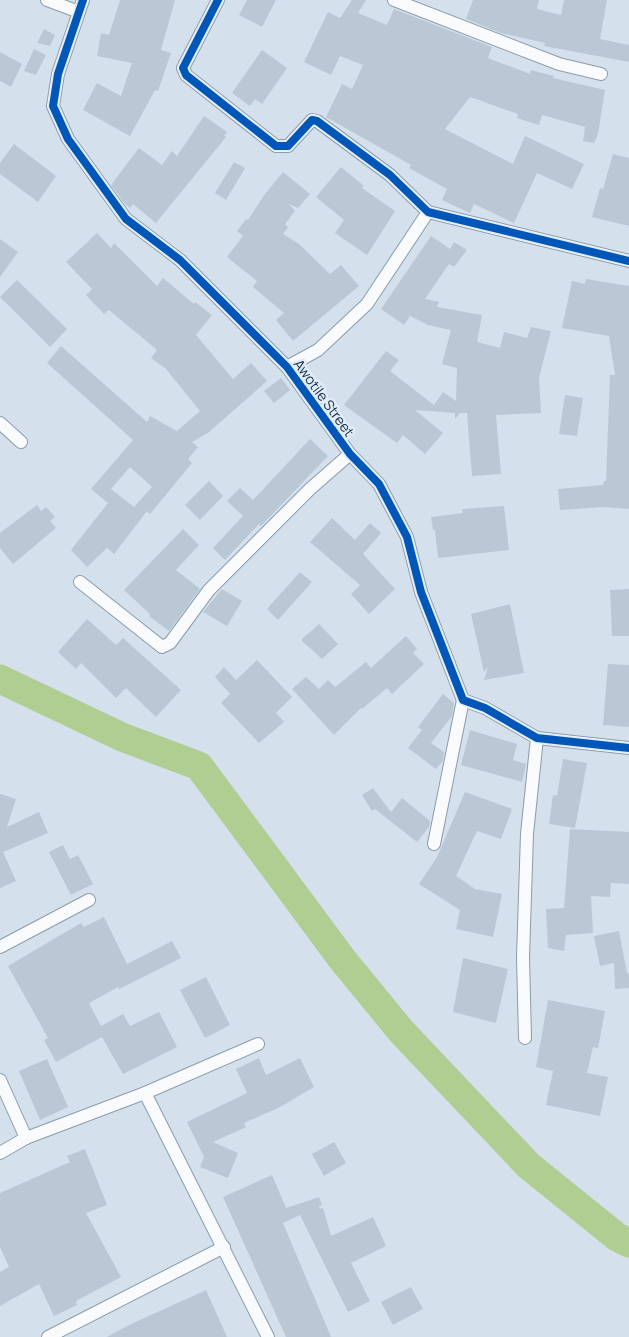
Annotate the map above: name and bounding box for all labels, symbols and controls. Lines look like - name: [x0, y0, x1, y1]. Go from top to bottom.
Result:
- street label: Awotile Street: [290, 355, 359, 441]

